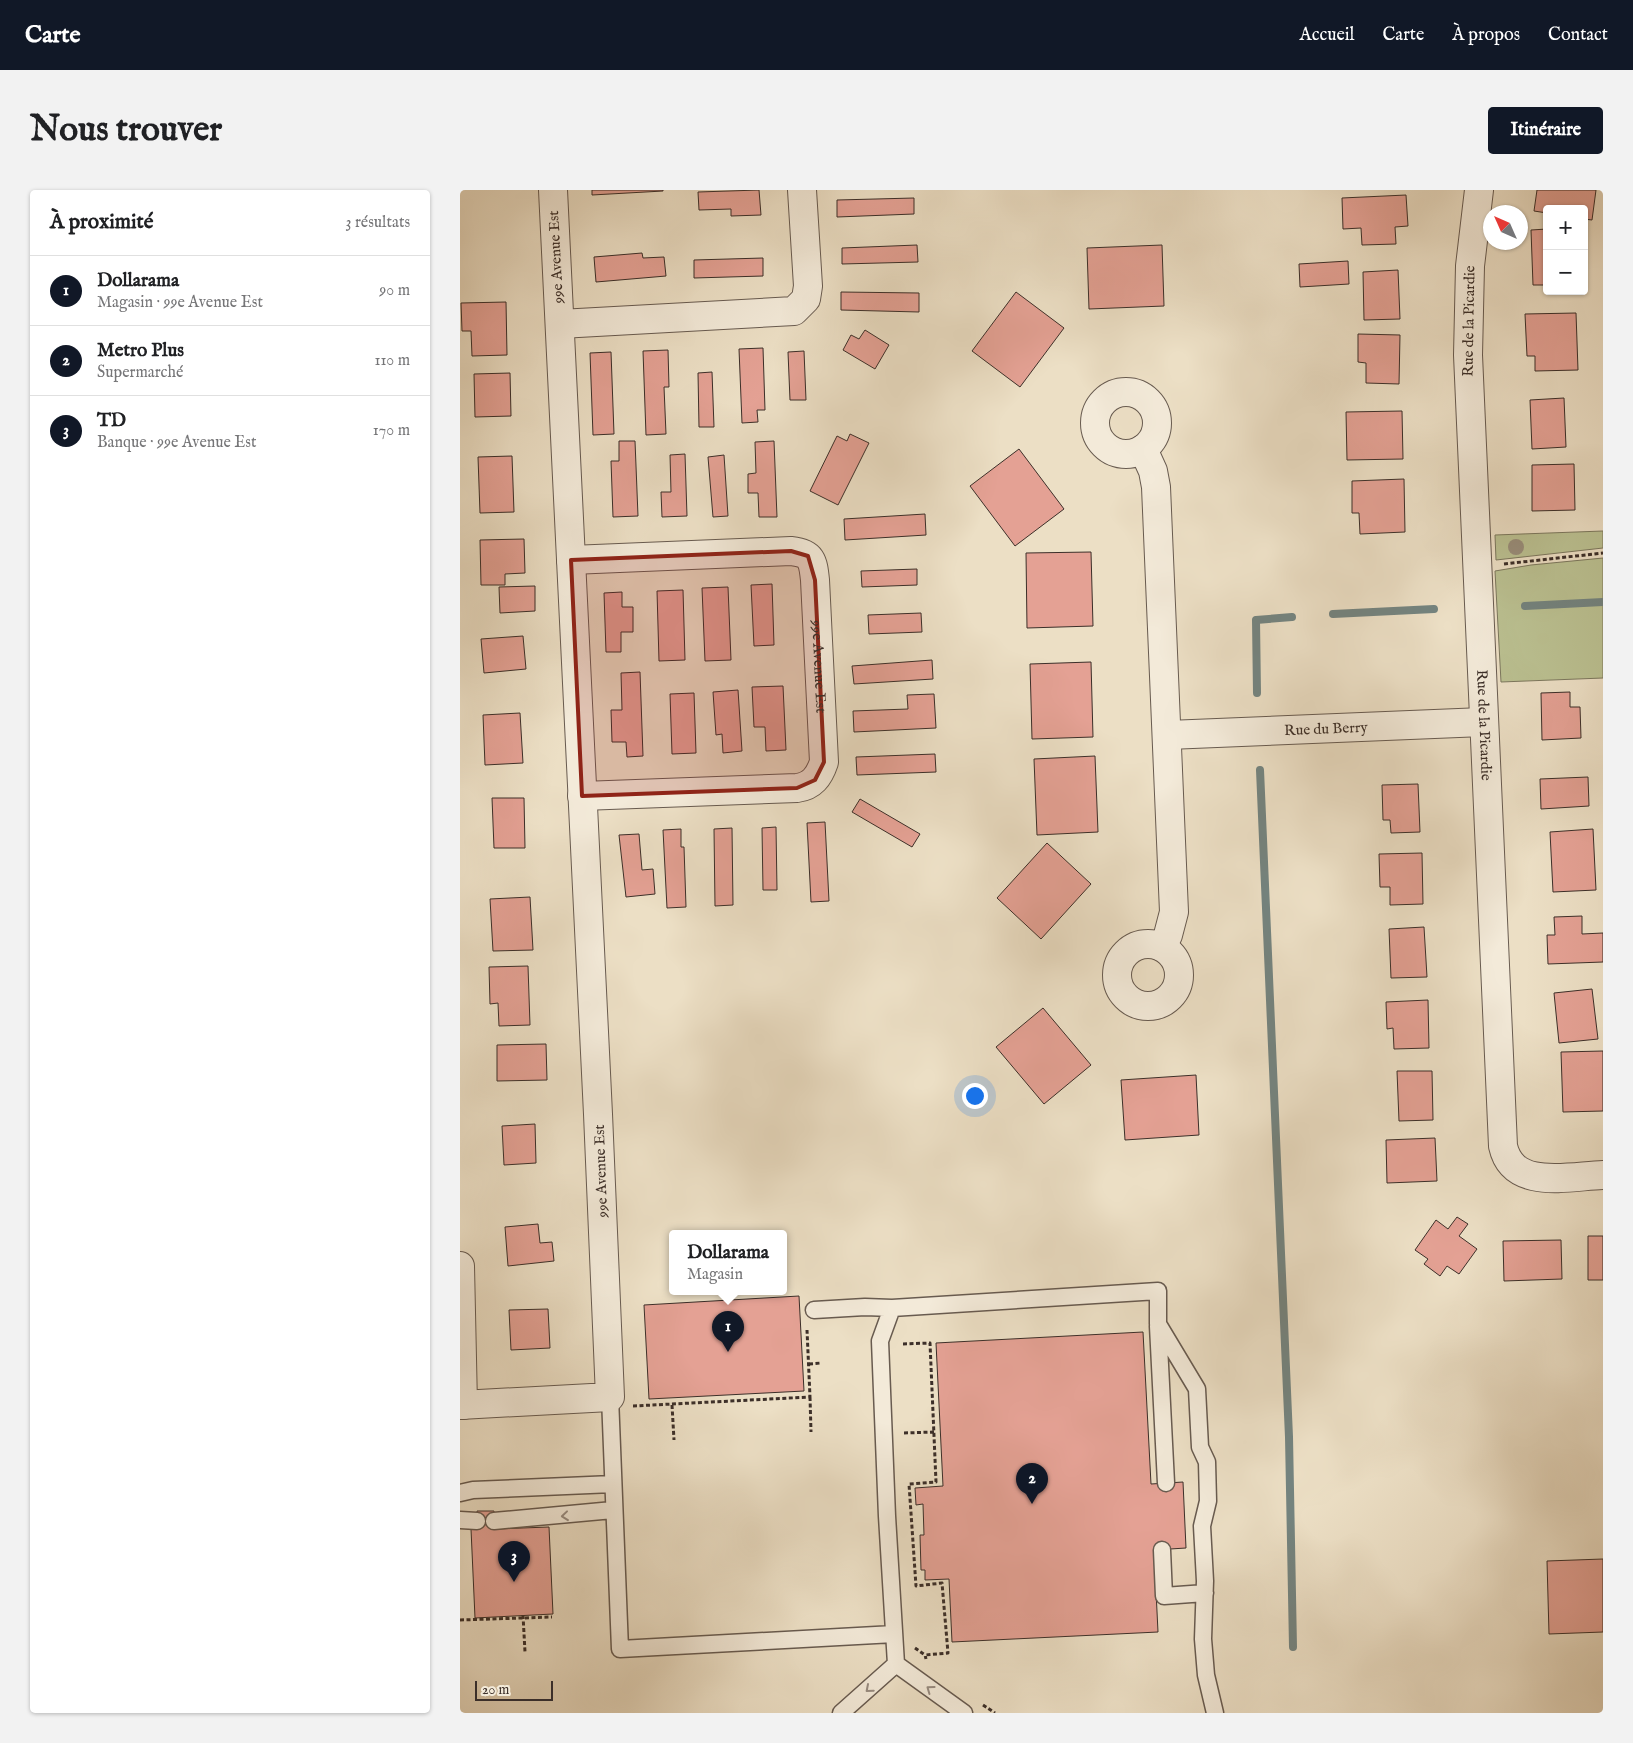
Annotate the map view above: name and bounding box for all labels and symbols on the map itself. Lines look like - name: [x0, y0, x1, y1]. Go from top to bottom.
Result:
- north arrow: [1483, 205, 1528, 250]
- street label: 99e Avenue Est: [544, 210, 568, 305]
- street label: Rue de la Picardie: [1459, 265, 1479, 377]
- street label: 99e Avenue Est: [807, 619, 831, 714]
- street label: Rue de la Picardie: [1472, 669, 1496, 781]
- street label: Rue du Berry: [1284, 717, 1369, 740]
- your location: [962, 1083, 988, 1109]
- street label: 99e Avenue Est: [590, 1124, 612, 1219]
- pin: 1: [712, 1311, 744, 1352]
- pin: 2: [1016, 1463, 1048, 1504]
- one-way arrow: [561, 1510, 569, 1521]
- pin: 3: [498, 1541, 530, 1582]
- scale bar: [475, 1678, 552, 1701]
- one-way arrow: [865, 1683, 874, 1692]
- one-way arrow: [927, 1686, 936, 1694]

